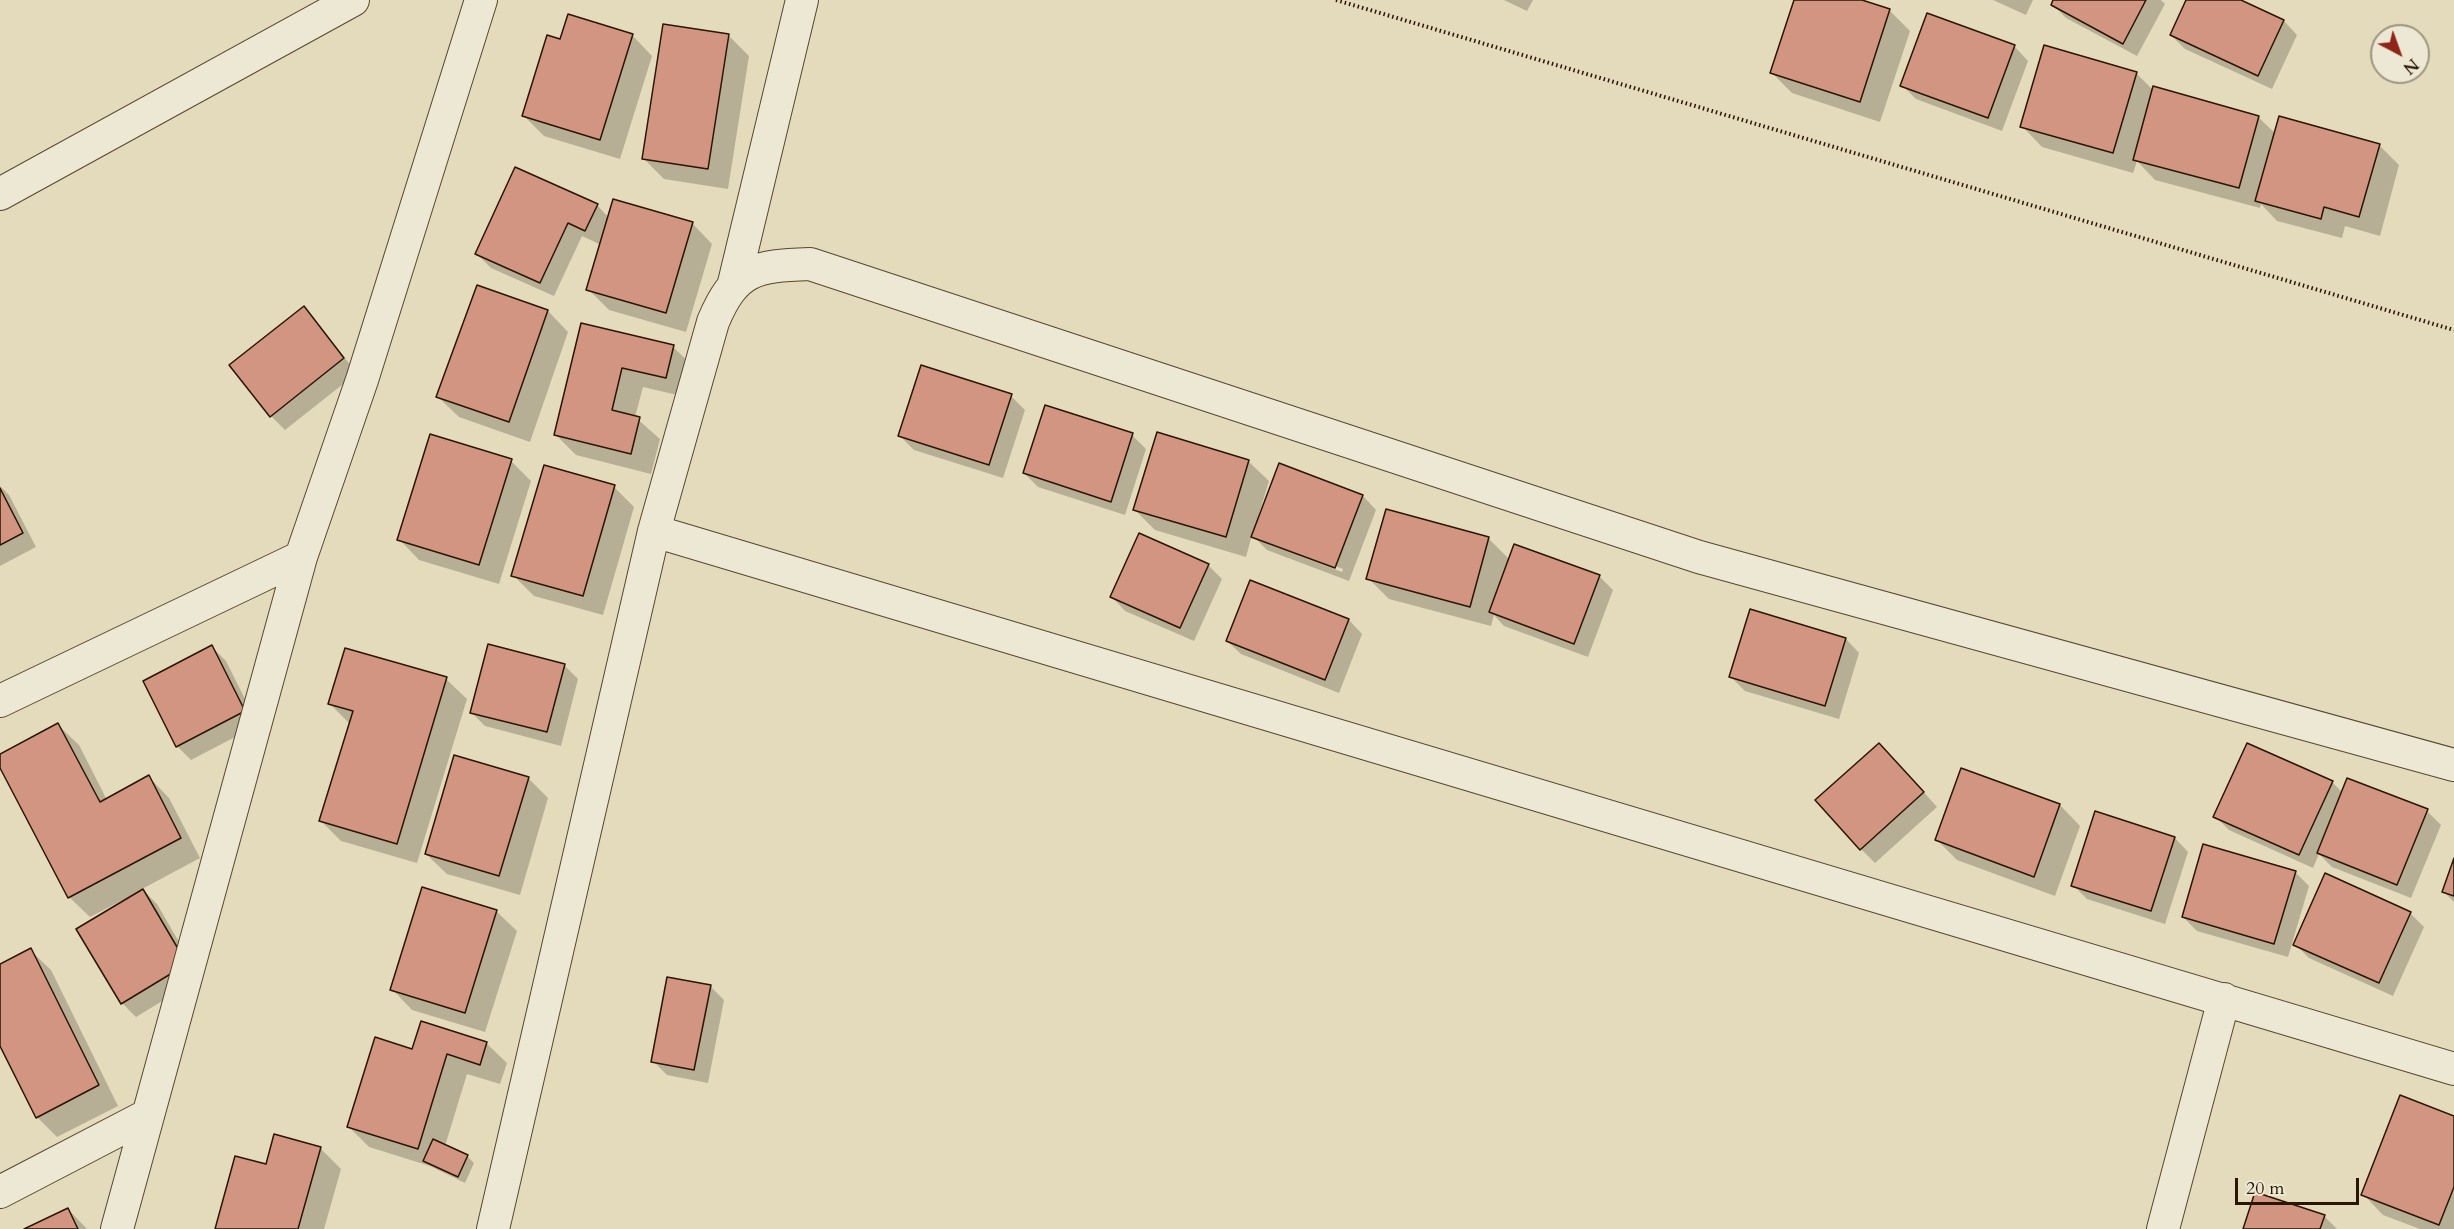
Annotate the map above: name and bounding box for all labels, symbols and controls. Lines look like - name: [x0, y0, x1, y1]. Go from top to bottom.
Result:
- north arrow: [2370, 24, 2430, 84]
- text: N: [2398, 53, 2423, 79]
- scale bar: [2238, 1166, 2362, 1204]
- text: 20 m: [2246, 1176, 2285, 1201]

